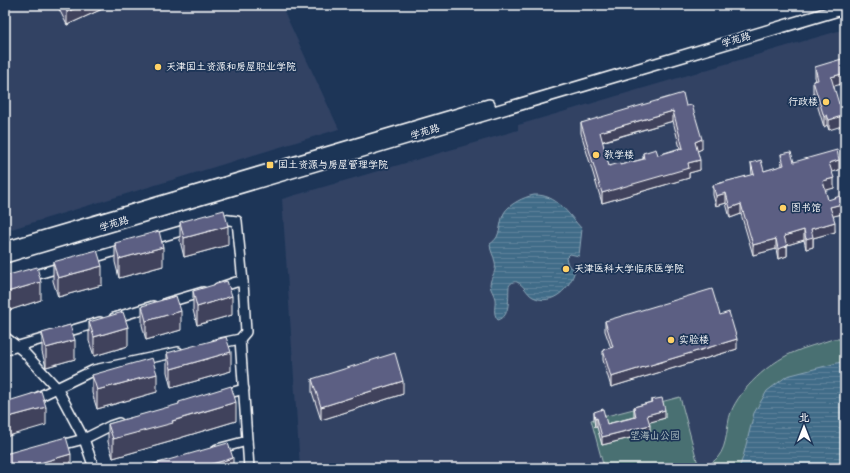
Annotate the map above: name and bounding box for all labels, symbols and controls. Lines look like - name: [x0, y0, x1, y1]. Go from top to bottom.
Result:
- street label: 学苑路: [719, 28, 753, 52]
- place label: 天津国土资源和房屋职业学院: [166, 59, 296, 75]
- marker: 天津国土资源和房屋职业学院: [153, 62, 163, 72]
- place label: 行政楼: [788, 94, 818, 110]
- marker: 行政楼: [821, 97, 831, 107]
- street label: 学苑路: [408, 120, 442, 144]
- place label: 教学楼: [604, 147, 634, 163]
- marker: 教学楼: [591, 150, 601, 160]
- place label: 国土资源与房屋管理学院: [278, 157, 388, 173]
- marker: 国土资源与房屋管理学院: [265, 160, 275, 170]
- place label: 图书馆: [791, 200, 821, 216]
- marker: 图书馆: [778, 203, 788, 213]
- street label: 学苑路: [97, 212, 131, 236]
- place label: 天津医科大学临床医学院: [574, 261, 684, 277]
- marker: 天津医科大学临床医学院: [561, 264, 571, 274]
- place label: 实验楼: [679, 332, 709, 348]
- marker: 实验楼: [666, 335, 676, 345]
- north arrow: [784, 407, 824, 447]
- text: 北: [799, 409, 810, 427]
- park label: 望海山公园: [630, 428, 680, 444]

